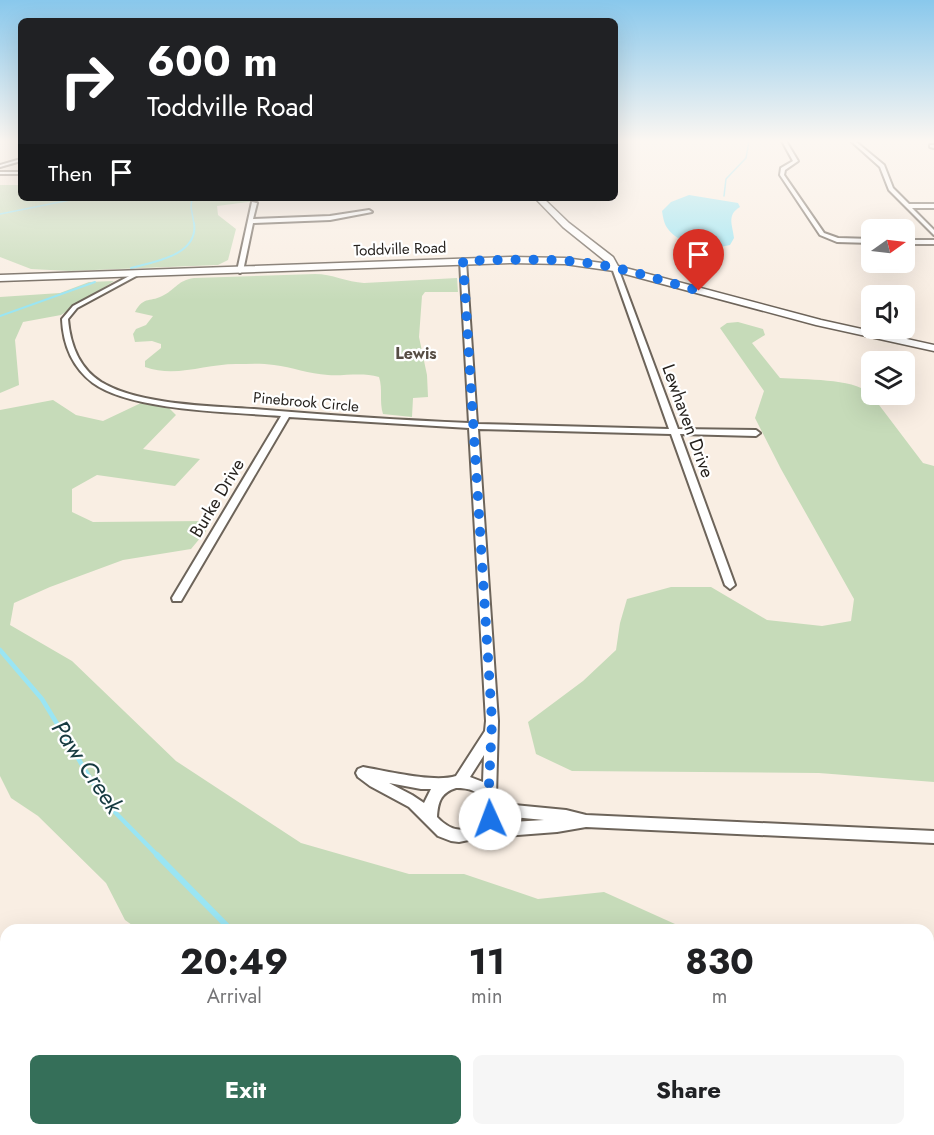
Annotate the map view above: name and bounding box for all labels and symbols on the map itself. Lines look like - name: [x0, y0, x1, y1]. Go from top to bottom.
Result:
- north arrow: [861, 219, 915, 273]
- pin: [673, 229, 724, 291]
- street label: Toddville Road: [353, 236, 447, 262]
- district label: Lewis: [395, 342, 437, 365]
- street label: Lewhaven Drive: [655, 361, 721, 481]
- street label: Pinebrook Circle: [252, 386, 360, 418]
- street label: Burke Drive: [183, 454, 251, 542]
- water label: Paw Creek: [43, 713, 133, 822]
- position arrow: [458, 787, 522, 851]

